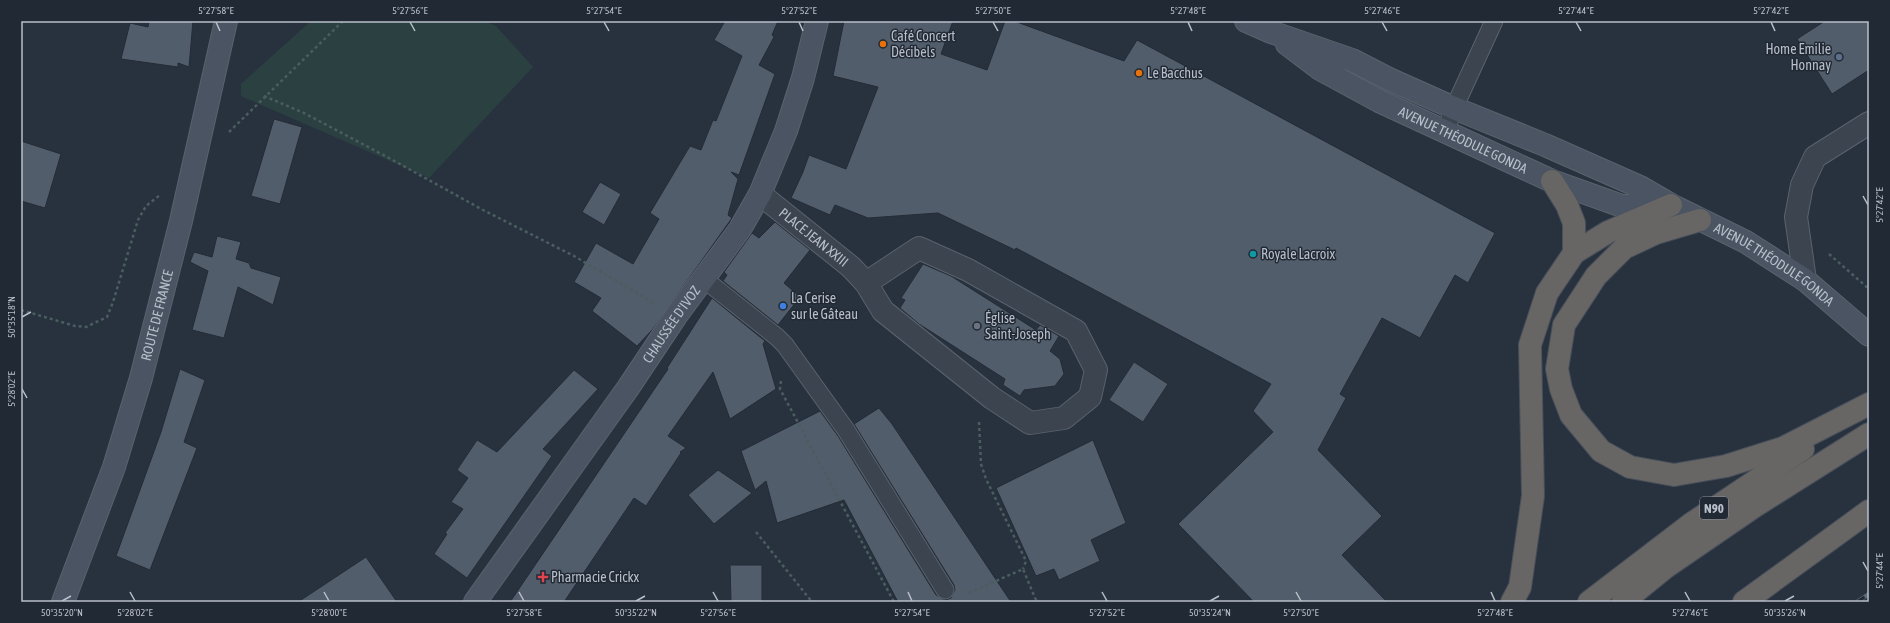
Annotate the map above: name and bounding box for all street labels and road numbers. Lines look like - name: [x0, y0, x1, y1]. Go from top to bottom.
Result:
- street label: AVENUE THÉODULE GONDA: [1396, 103, 1530, 177]
- street label: PLACE JEAN XXIII: [776, 205, 852, 270]
- street label: AVENUE THÉODULE GONDA: [1711, 220, 1837, 309]
- street label: ROUTE DE FRANCE: [138, 268, 176, 362]
- street label: CHAUSSÉE D'IVOZ: [639, 283, 703, 366]
- road number: N90: [1700, 497, 1728, 519]

